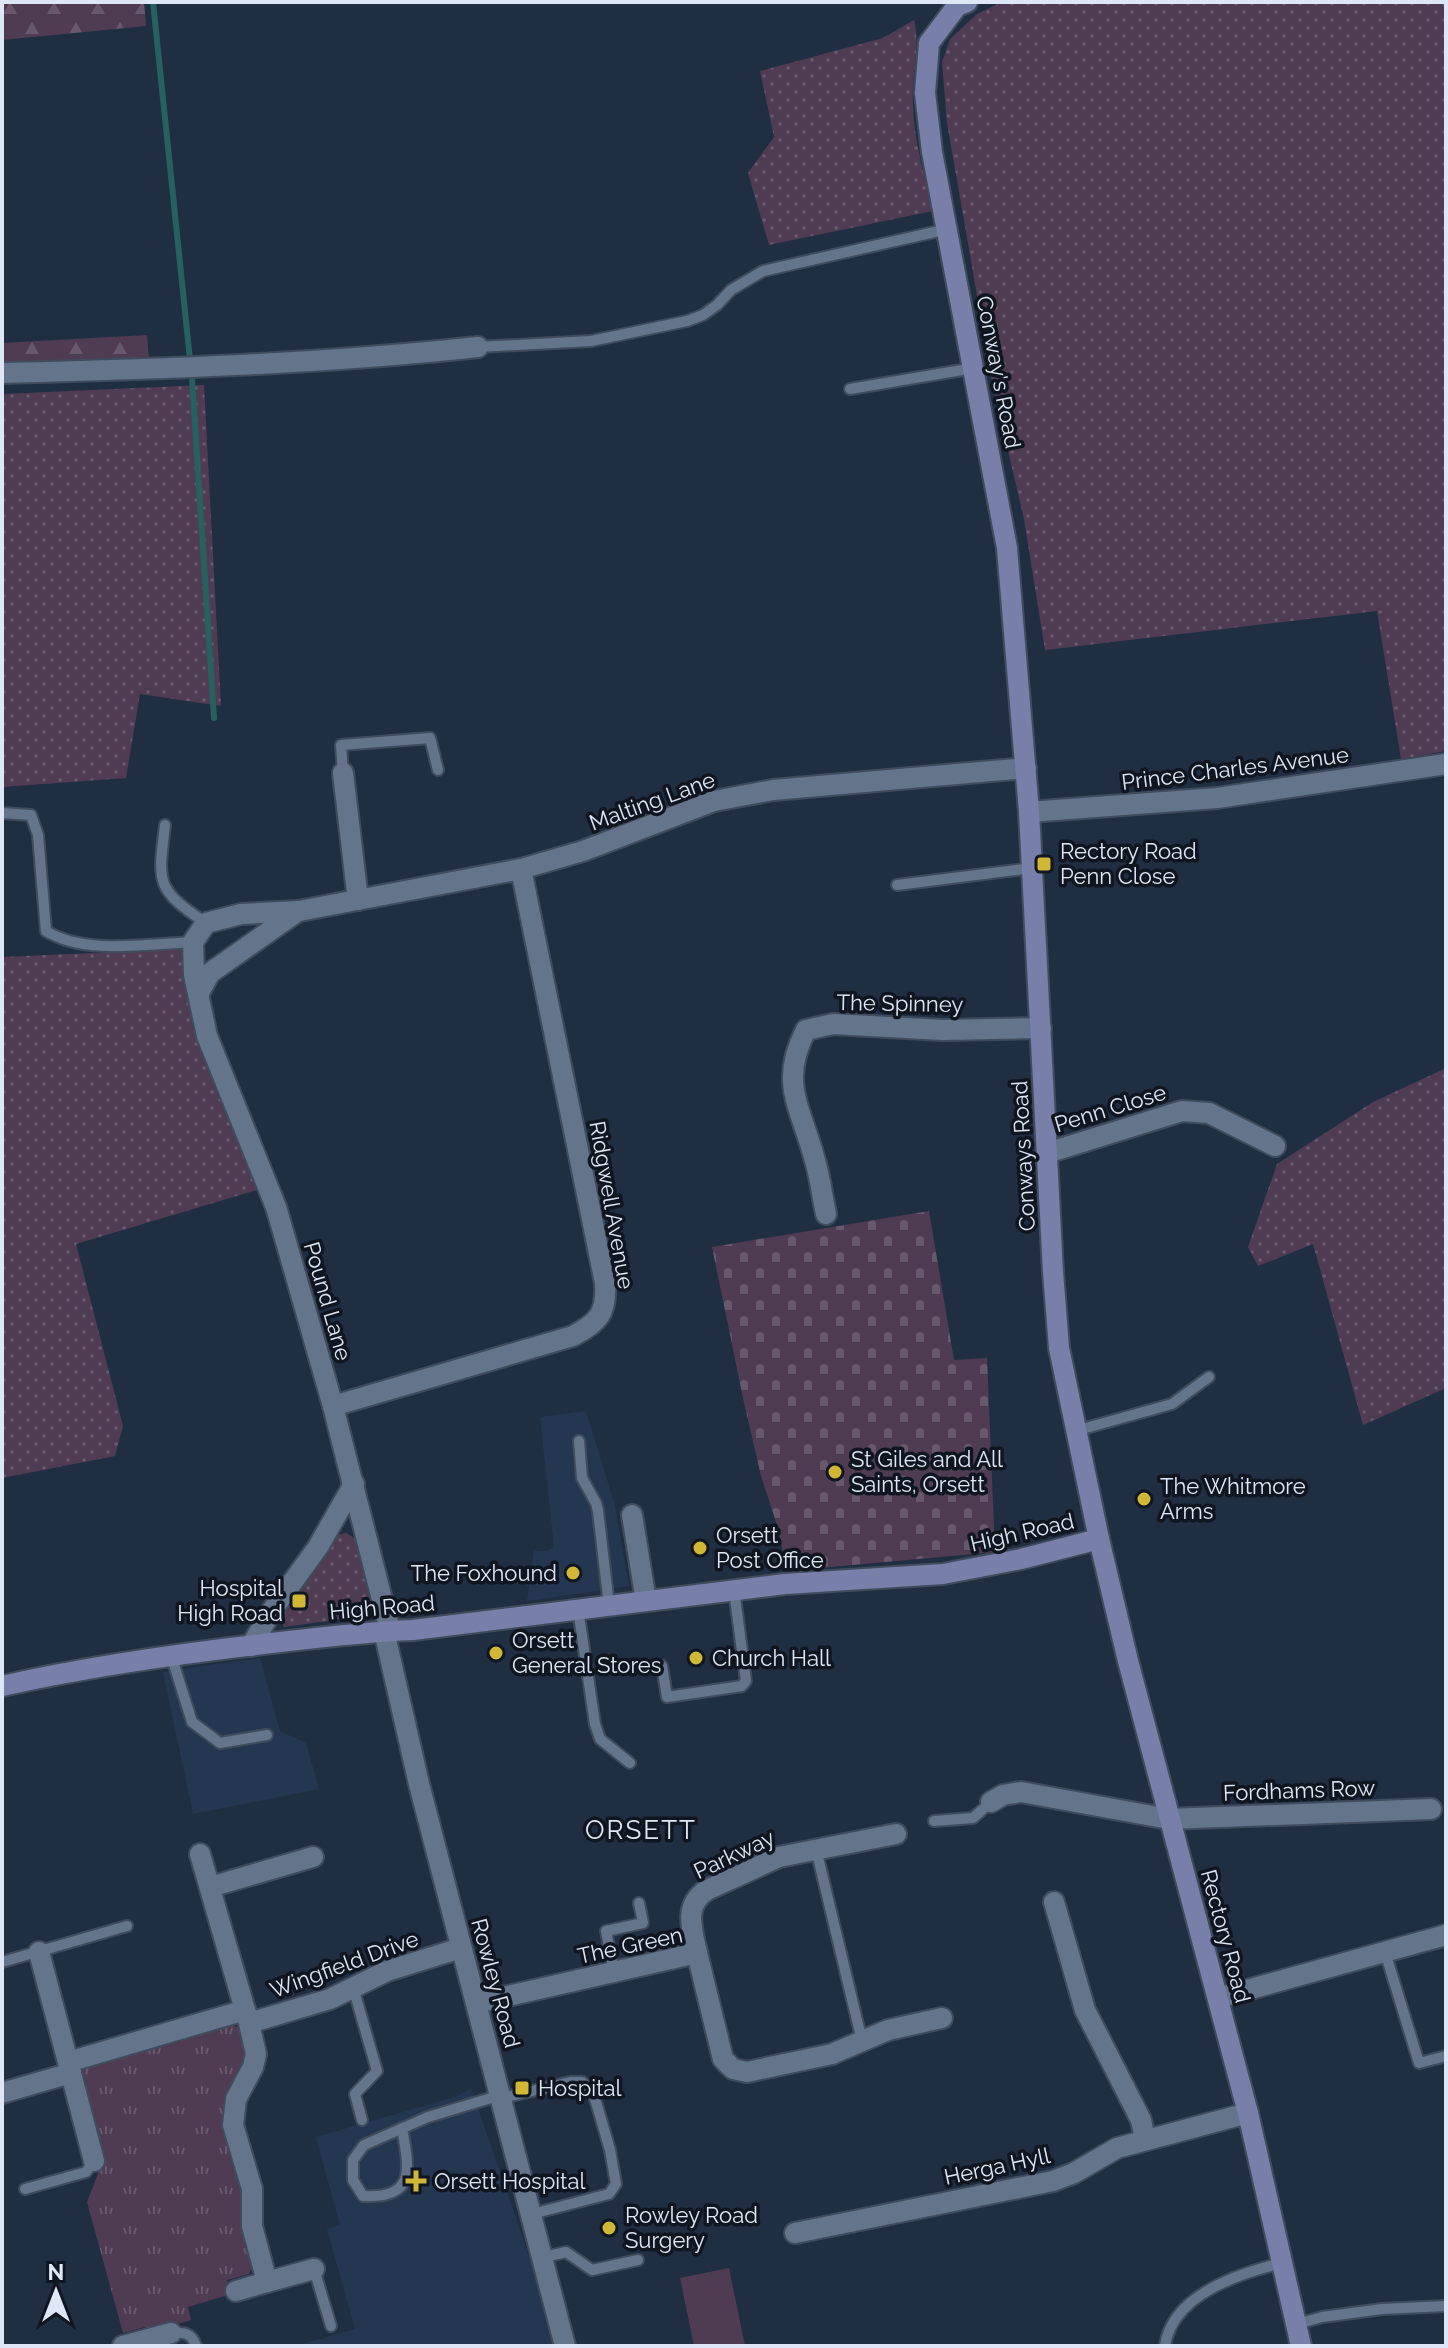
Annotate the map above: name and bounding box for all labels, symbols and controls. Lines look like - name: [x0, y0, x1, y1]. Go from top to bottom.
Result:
- street label: Conway's Road: [971, 293, 1027, 451]
- street label: Prince Charles Avenue: [1120, 741, 1350, 795]
- street label: Malting Lane: [586, 766, 719, 836]
- place label: Rectory Road Penn Close: [1060, 838, 1197, 889]
- marker: Rectory Road Penn Close: [1035, 855, 1053, 873]
- street label: The Spinney: [836, 989, 964, 1017]
- street label: Penn Close: [1051, 1079, 1169, 1137]
- street label: Conways Road: [1006, 1080, 1040, 1232]
- street label: Ridgwell Avenue: [584, 1119, 640, 1291]
- street label: Pound Lane: [299, 1239, 357, 1363]
- place label: St Giles and All Saints, Orsett: [851, 1446, 1003, 1497]
- marker: St Giles and All Saints, Orsett: [826, 1463, 844, 1481]
- place label: The Whitmore Arms: [1160, 1473, 1306, 1524]
- marker: The Whitmore Arms: [1135, 1490, 1153, 1508]
- street label: High Road: [968, 1507, 1076, 1557]
- place label: Orsett Post Office: [716, 1522, 824, 1573]
- marker: Orsett Post Office: [691, 1539, 709, 1557]
- place label: The Foxhound: [411, 1560, 557, 1586]
- marker: The Foxhound: [564, 1564, 582, 1582]
- place label: Hospital High Road: [177, 1575, 283, 1626]
- street label: High Road: [328, 1589, 436, 1625]
- marker: Hospital High Road: [290, 1592, 308, 1610]
- place label: Orsett General Stores: [512, 1627, 661, 1678]
- marker: Orsett General Stores: [487, 1644, 505, 1662]
- place label: Church Hall: [712, 1645, 831, 1671]
- marker: Church Hall: [687, 1649, 705, 1667]
- street label: Fordhams Row: [1222, 1774, 1376, 1806]
- district label: ORSETT: [585, 1815, 697, 1845]
- street label: Parkway: [689, 1824, 779, 1884]
- street label: Rectory Road: [1196, 1867, 1256, 2005]
- street label: Rowley Road: [466, 1915, 526, 2051]
- street label: The Green: [575, 1921, 685, 1969]
- street label: Wingfield Drive: [266, 1925, 422, 2003]
- place label: Hospital: [538, 2075, 621, 2101]
- marker: Hospital: [513, 2079, 531, 2097]
- street label: Herga Hyll: [942, 2142, 1052, 2190]
- place label: Orsett Hospital: [434, 2168, 585, 2194]
- marker: Orsett Hospital: [405, 2170, 427, 2192]
- place label: Rowley Road Surgery: [625, 2202, 758, 2253]
- marker: Rowley Road Surgery: [600, 2219, 618, 2237]
- north arrow: [16, 2252, 96, 2332]
- text: N: [48, 2259, 64, 2285]

